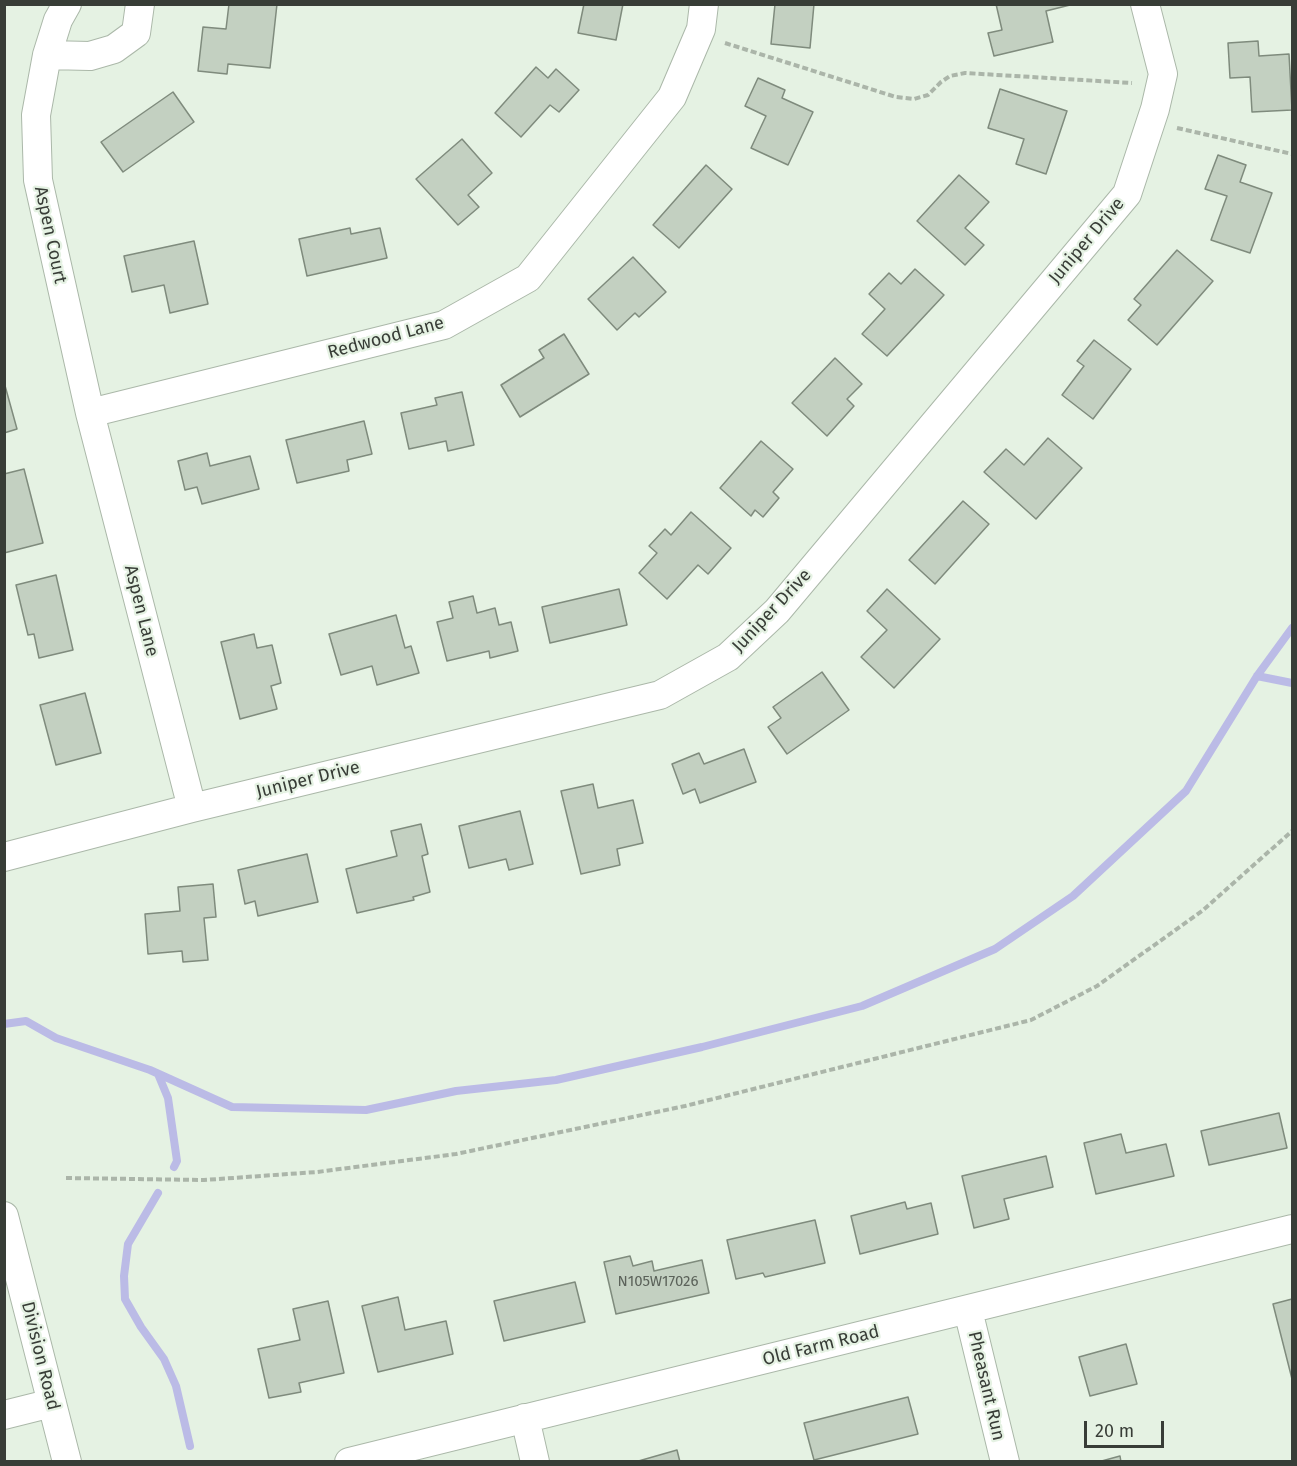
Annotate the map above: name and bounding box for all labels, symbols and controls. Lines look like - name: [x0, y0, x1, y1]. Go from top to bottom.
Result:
- street label: Aspen Court: [29, 184, 71, 286]
- street label: Juniper Drive: [1045, 193, 1129, 289]
- street label: Redwood Lane: [325, 312, 447, 364]
- street label: Aspen Lane: [119, 563, 163, 659]
- street label: Juniper Drive: [728, 565, 816, 657]
- street label: Juniper Drive: [254, 757, 362, 803]
- house number: N105W17026: [618, 1273, 698, 1291]
- street label: Division Road: [16, 1299, 64, 1413]
- street label: Old Farm Road: [760, 1321, 882, 1371]
- street label: Pheasant Run: [963, 1329, 1009, 1443]
- scale bar: [1087, 1409, 1166, 1447]
- text: 20 m: [1095, 1420, 1134, 1442]

